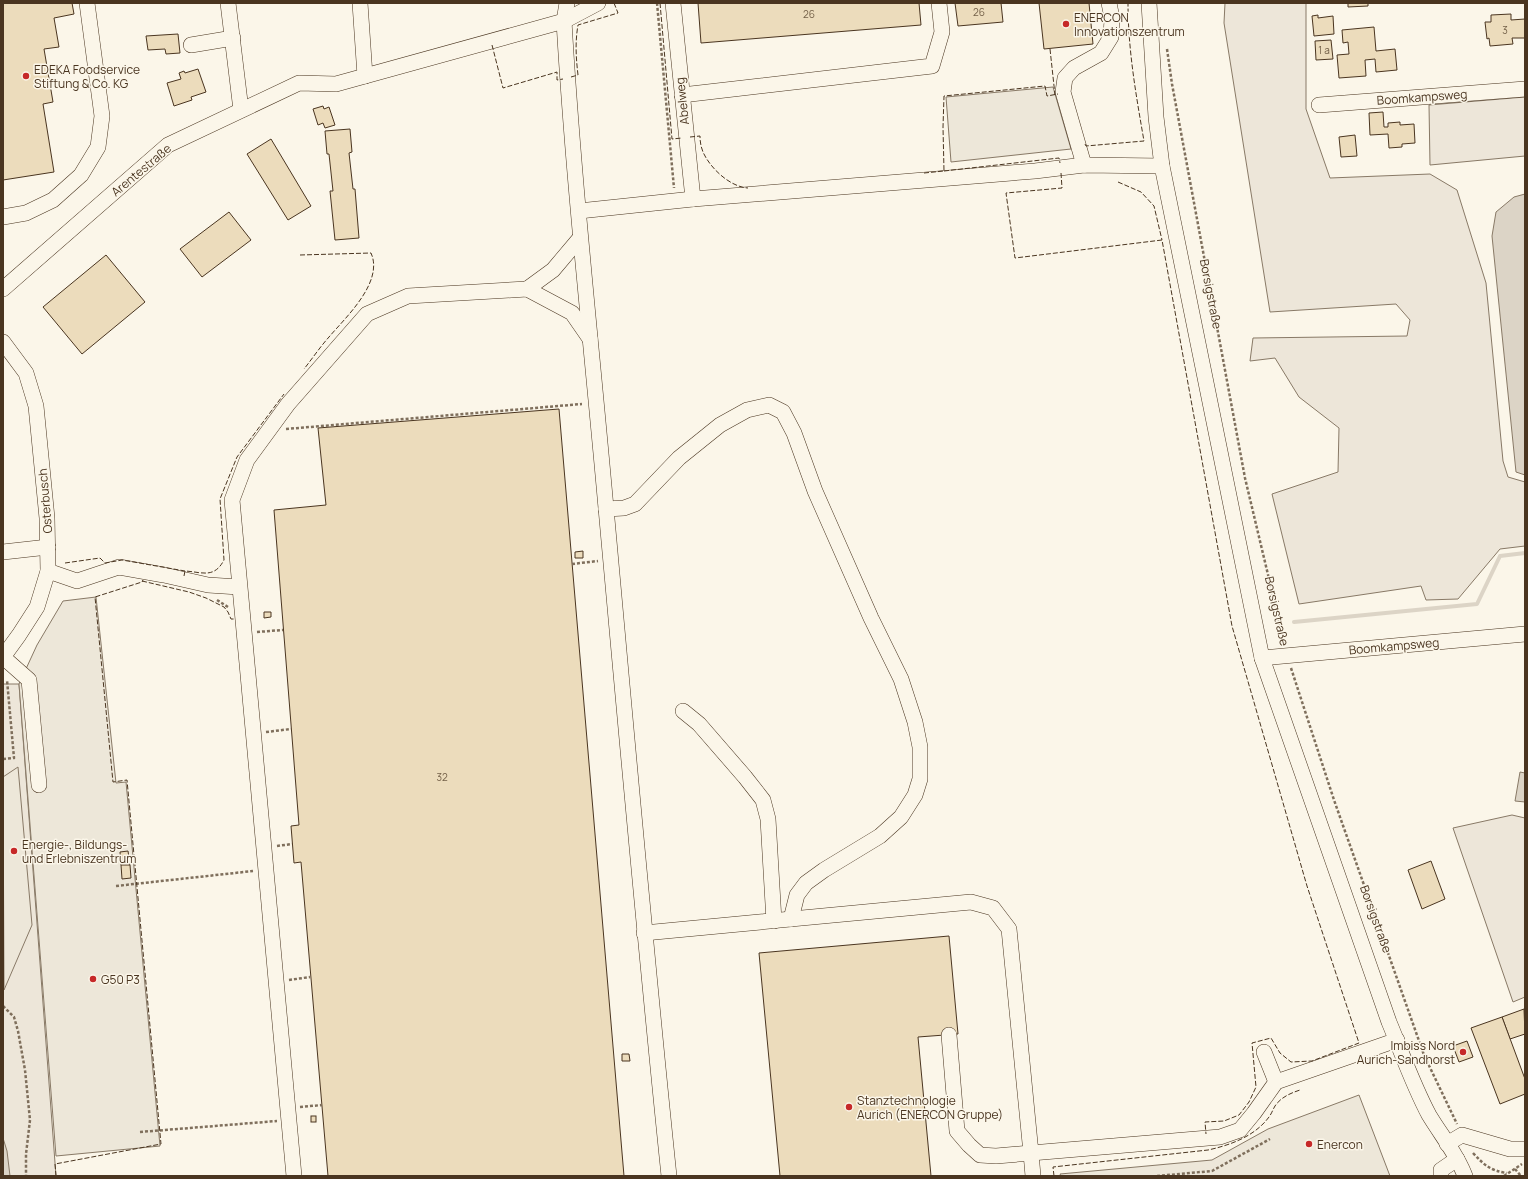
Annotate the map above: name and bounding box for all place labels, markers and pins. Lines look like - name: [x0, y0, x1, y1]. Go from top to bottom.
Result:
- place label: ENERCON Innovationszentrum: [1074, 9, 1185, 40]
- marker: ENERCON Innovationszentrum: [1061, 19, 1071, 29]
- place label: EDEKA Foodservice Stiftung & Co. KG: [34, 61, 140, 92]
- marker: EDEKA Foodservice Stiftung & Co. KG: [21, 71, 31, 81]
- place label: Energie-, Bildungs- und Erlebniszentrum: [22, 836, 136, 867]
- marker: Energie-, Bildungs- und Erlebniszentrum: [9, 846, 19, 856]
- place label: G50 P3: [101, 971, 140, 988]
- marker: G50 P3: [88, 974, 98, 984]
- place label: Imbiss Nord Aurich-Sandhorst: [1357, 1037, 1455, 1068]
- marker: Imbiss Nord Aurich-Sandhorst: [1458, 1047, 1468, 1057]
- place label: Stanztechnologie Aurich (ENERCON Gruppe): [857, 1092, 1003, 1123]
- marker: Stanztechnologie Aurich (ENERCON Gruppe): [844, 1102, 854, 1112]
- place label: Enercon: [1317, 1136, 1363, 1153]
- marker: Enercon: [1304, 1139, 1314, 1149]

